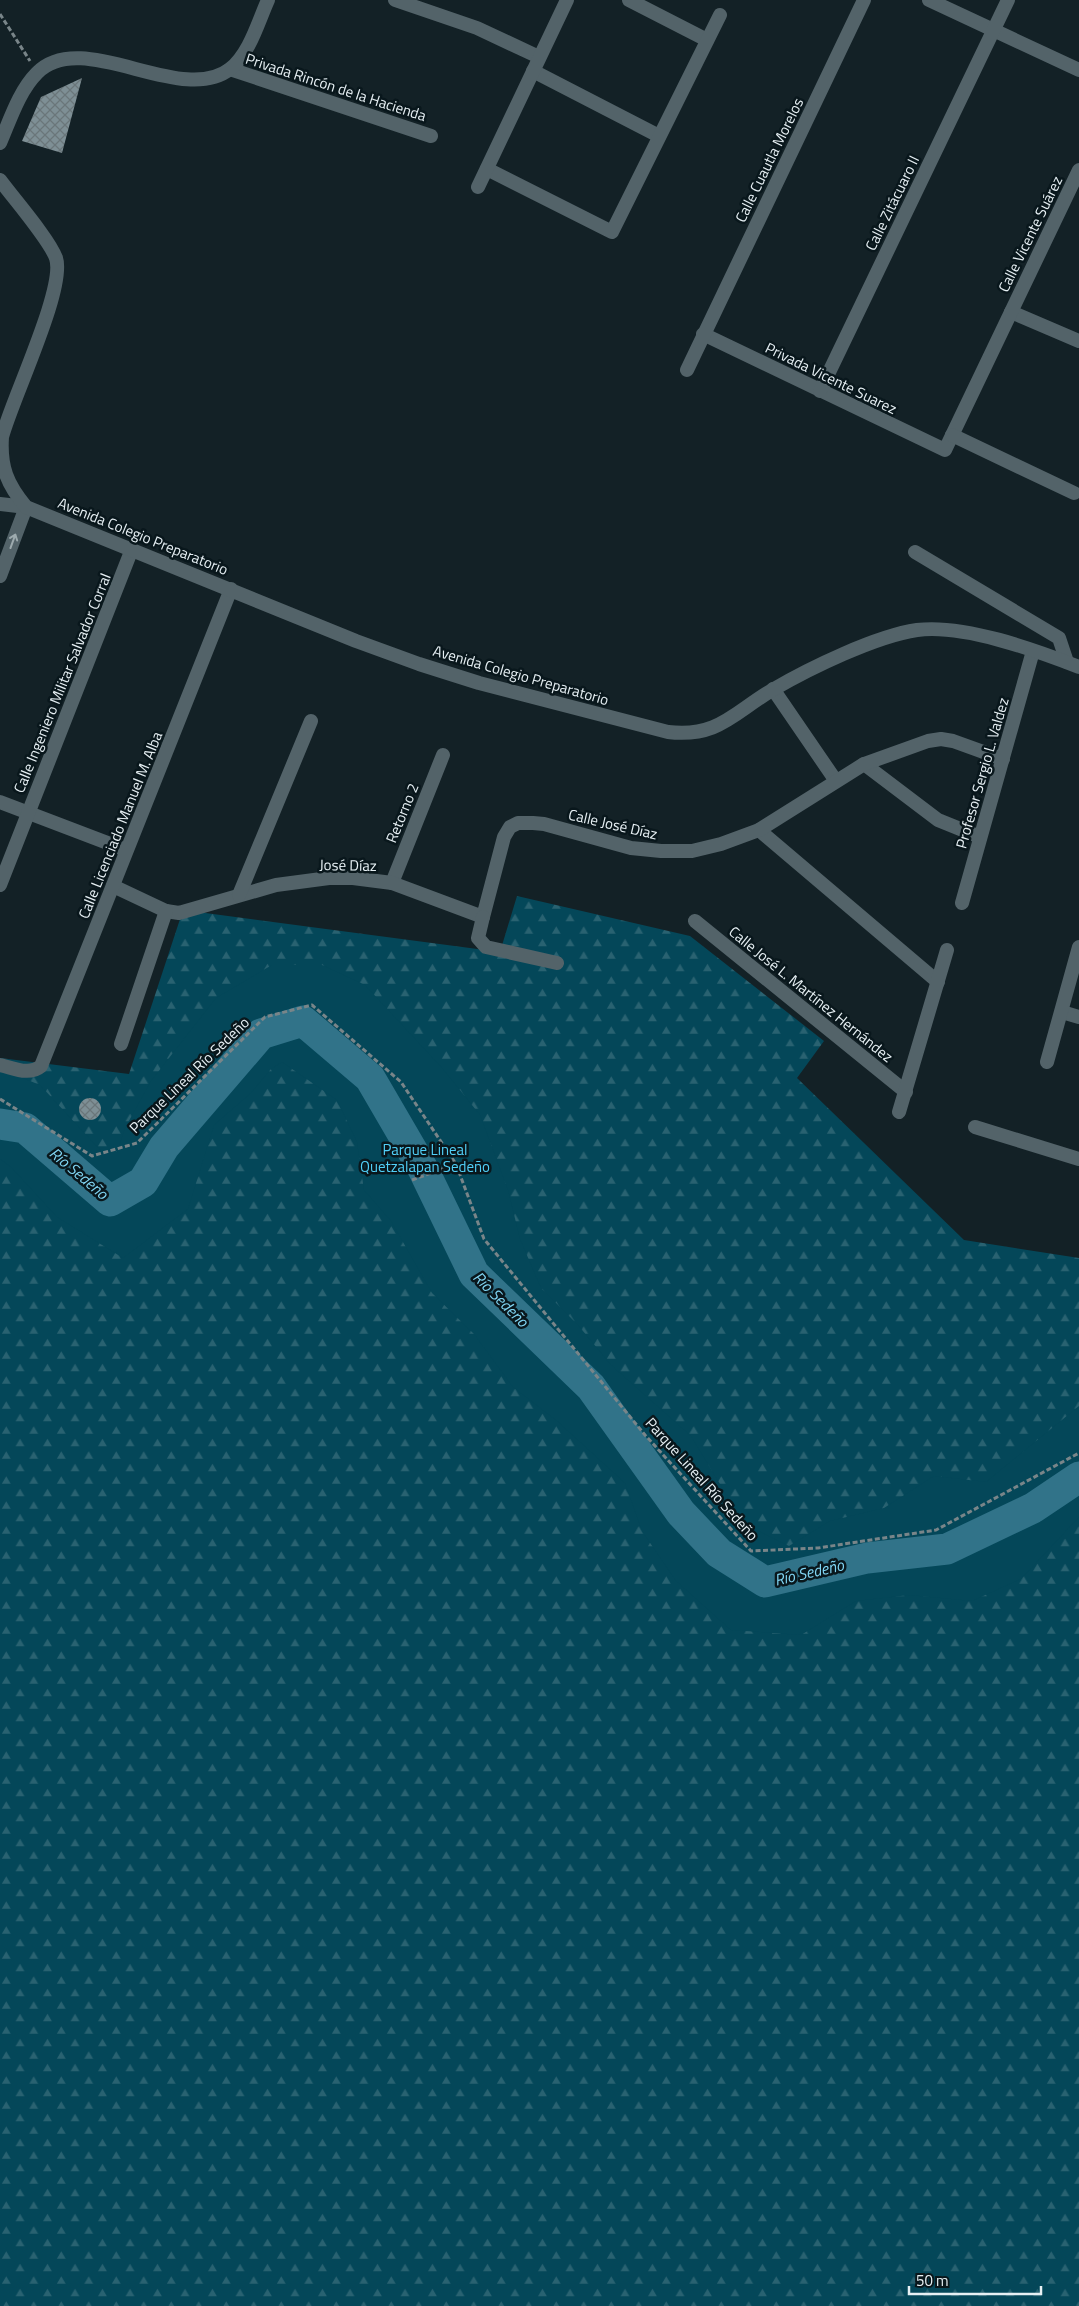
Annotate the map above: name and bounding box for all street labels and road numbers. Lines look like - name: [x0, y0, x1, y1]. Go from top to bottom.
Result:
- street label: Privada Rincón de la Hacienda: [243, 47, 430, 127]
- street label: Calle Cuautla Morelos: [729, 94, 809, 226]
- street label: Calle Zitácuaro II: [859, 152, 925, 254]
- street label: Calle Vicente Suárez: [992, 172, 1068, 296]
- street label: Privada Vicente Suarez: [761, 336, 901, 420]
- street label: Avenida Colegio Preparatorio: [54, 491, 232, 581]
- street label: Calle Ingeniero Militar Salvador Corral: [7, 570, 117, 796]
- street label: Avenida Colegio Preparatorio: [430, 639, 612, 711]
- street label: Profesor Sergio L. Valdez: [949, 695, 1015, 851]
- street label: Calle Licenciado Manuel M. Alba: [72, 728, 168, 922]
- street label: Retorno 2: [380, 780, 424, 846]
- street label: Calle José Díaz: [566, 803, 660, 845]
- street label: José Díaz: [319, 853, 377, 877]
- street label: Calle José L. Martínez Hernández: [724, 920, 898, 1068]
- street label: Parque Lineal Río Sedeño: [124, 1011, 254, 1139]
- street label: Parque Lineal Río Sedeño: [640, 1412, 764, 1546]

